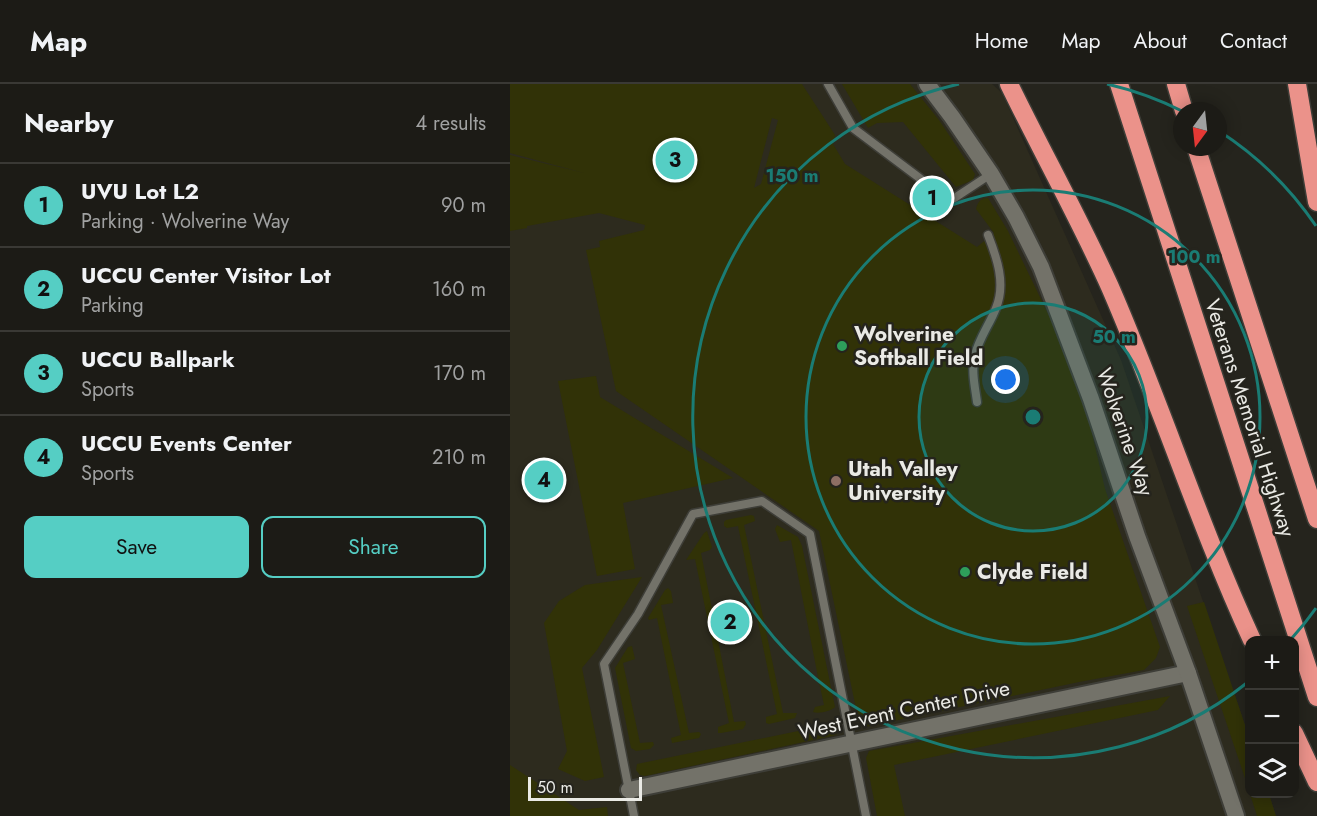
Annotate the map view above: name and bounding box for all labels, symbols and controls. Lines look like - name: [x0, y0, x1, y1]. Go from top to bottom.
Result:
- text: Map: [30, 21, 87, 62]
- text: Home: [975, 26, 1028, 56]
- text: Map: [1061, 26, 1101, 56]
- text: About: [1134, 26, 1187, 56]
- text: Contact: [1220, 26, 1287, 56]
- north arrow: [1173, 102, 1227, 156]
- text: Nearby: [24, 104, 113, 142]
- text: 4 results: [415, 109, 486, 138]
- pin: 3: [656, 138, 694, 182]
- text: 150 m: [766, 163, 818, 189]
- text: UVU Lot L2: [81, 175, 199, 207]
- pin: 1: [912, 176, 952, 220]
- text: 1: [38, 191, 49, 220]
- text: 90 m: [441, 191, 486, 220]
- text: Parking · Wolverine Way: [81, 207, 289, 236]
- text: 100 m: [1167, 244, 1221, 270]
- text: UCCU Center Visitor Lot: [81, 259, 331, 291]
- text: 2: [37, 275, 50, 304]
- text: 160 m: [432, 275, 486, 304]
- text: Parking: [81, 291, 144, 320]
- street label: Veterans Memorial Highway: [1197, 295, 1303, 541]
- place label: Wolverine Softball Field: [854, 319, 983, 373]
- text: 50 m: [1092, 324, 1136, 350]
- marker: Wolverine Softball Field: [835, 339, 849, 353]
- text: UCCU Ballpark: [81, 343, 235, 375]
- text: 3: [37, 359, 50, 388]
- text: 170 m: [433, 359, 486, 388]
- street label: Wolverine Way: [1089, 364, 1161, 501]
- your location: [991, 365, 1020, 394]
- text: Sports: [81, 375, 134, 404]
- centre of rings: [1023, 407, 1043, 427]
- text: UCCU Events Center: [81, 427, 292, 459]
- text: 4: [37, 443, 50, 472]
- text: 210 m: [432, 443, 486, 472]
- place label: Utah Valley University: [848, 454, 959, 508]
- pin: 4: [525, 458, 564, 502]
- text: Sports: [81, 459, 134, 488]
- marker: Utah Valley University: [829, 474, 843, 488]
- button: Save: [24, 516, 249, 578]
- button: Share: [261, 516, 486, 578]
- place label: Clyde Field: [977, 557, 1088, 587]
- marker: Clyde Field: [958, 565, 972, 579]
- pin: 2: [710, 600, 750, 644]
- map controls: [1245, 636, 1299, 798]
- button: +: [1245, 636, 1299, 690]
- street label: West Event Center Drive: [795, 673, 1013, 747]
- button: −: [1245, 690, 1299, 744]
- button: layers: [1245, 744, 1299, 798]
- scale bar: [528, 774, 642, 802]
- text: 50 m: [537, 776, 573, 799]

